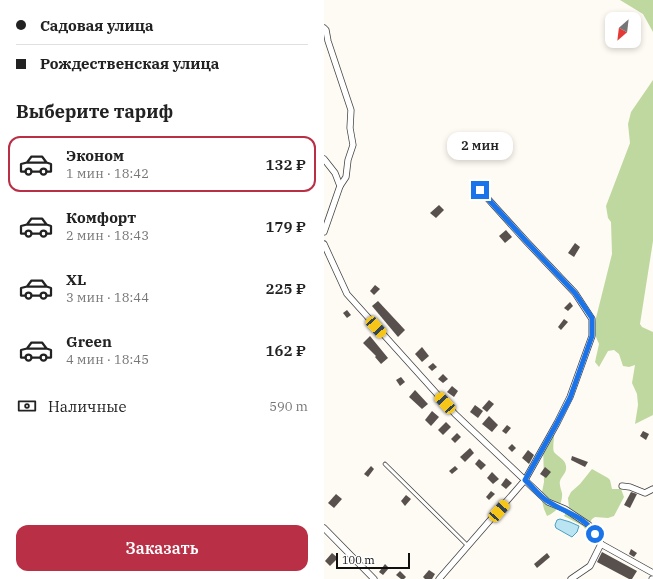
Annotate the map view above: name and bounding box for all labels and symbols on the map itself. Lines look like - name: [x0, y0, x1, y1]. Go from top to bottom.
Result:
- north arrow: [605, 12, 641, 48]
- callout: 2 мин: [447, 132, 513, 160]
- route end: [471, 181, 489, 199]
- car: [364, 314, 388, 340]
- car: [433, 390, 457, 416]
- car: [487, 498, 511, 524]
- route start: [586, 525, 604, 543]
- scale bar: [336, 551, 410, 570]

